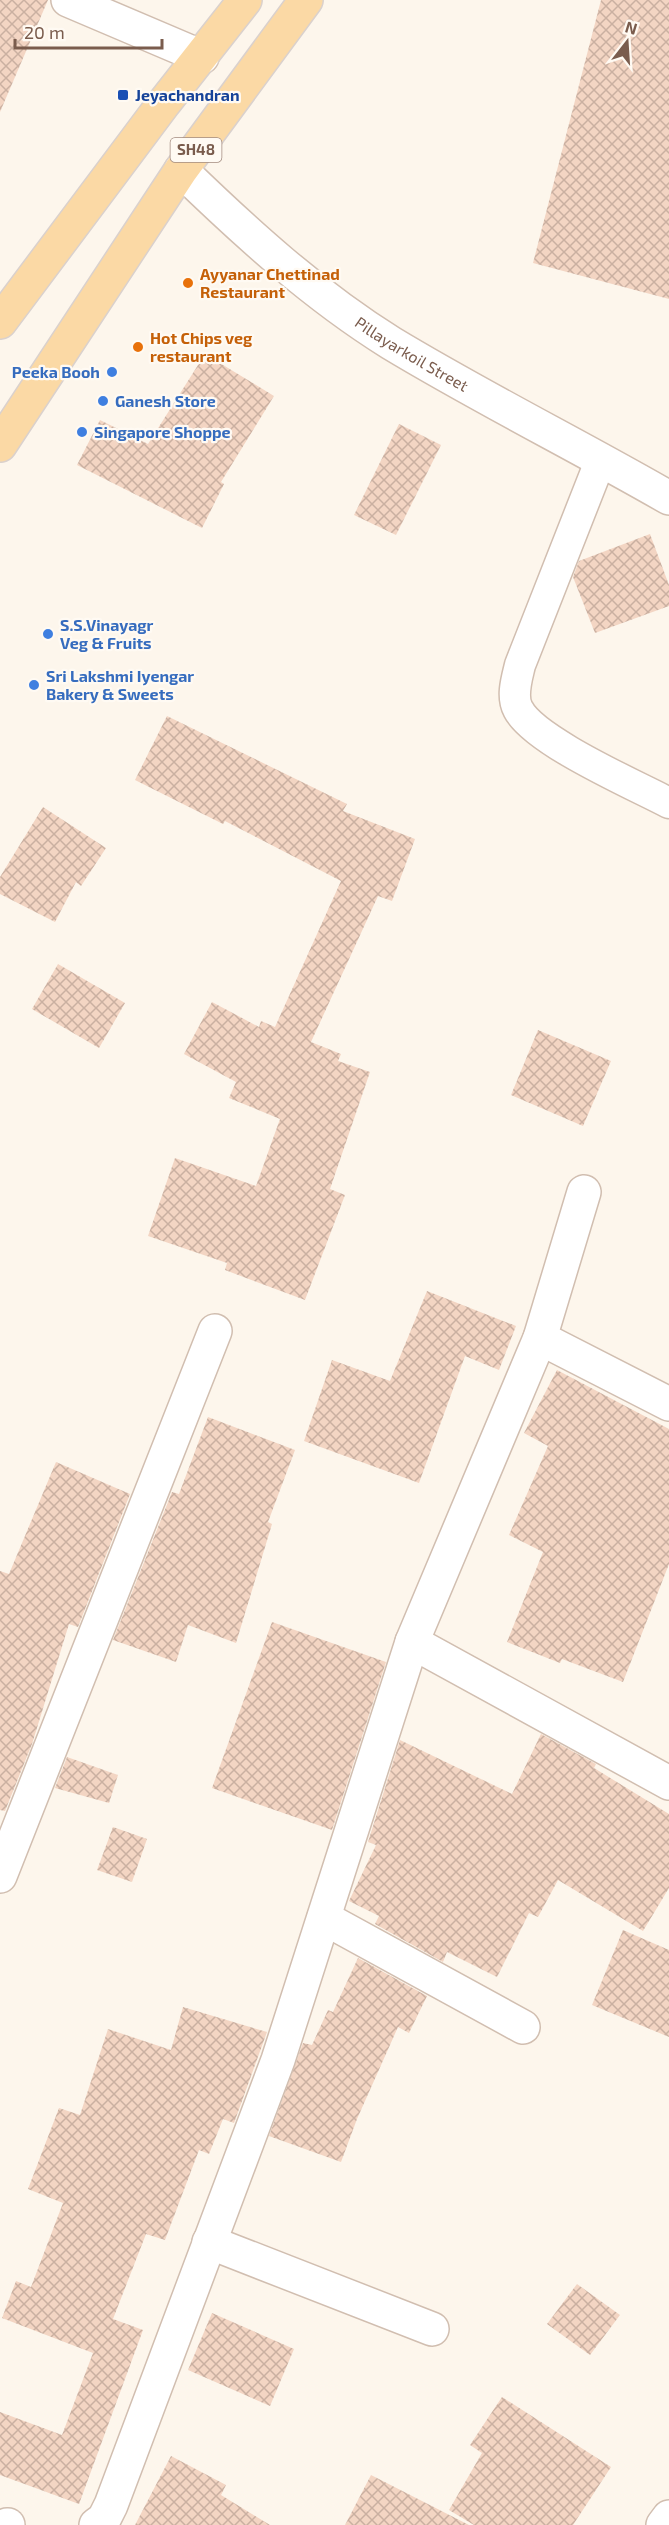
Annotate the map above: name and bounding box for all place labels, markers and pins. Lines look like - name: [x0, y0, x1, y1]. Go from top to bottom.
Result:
- place label: Jeyachandran: [135, 85, 240, 105]
- marker: Jeyachandran: [116, 88, 130, 102]
- place label: Ayyanar Chettinad Restaurant: [200, 264, 340, 301]
- marker: Ayyanar Chettinad Restaurant: [181, 276, 195, 290]
- place label: Hot Chips veg restaurant: [150, 328, 253, 365]
- marker: Hot Chips veg restaurant: [131, 340, 145, 354]
- place label: Peeka Booh: [12, 362, 100, 381]
- marker: Peeka Booh: [105, 365, 119, 379]
- place label: Ganesh Store: [115, 391, 216, 410]
- marker: Ganesh Store: [96, 394, 110, 408]
- place label: Singapore Shoppe: [94, 422, 231, 441]
- marker: Singapore Shoppe: [75, 425, 89, 439]
- place label: S.S.Vinayagr Veg & Fruits: [60, 615, 154, 652]
- marker: S.S.Vinayagr Veg & Fruits: [41, 627, 55, 641]
- place label: Sri Lakshmi Iyengar Bakery & Sweets: [46, 666, 194, 704]
- marker: Sri Lakshmi Iyengar Bakery & Sweets: [27, 678, 41, 692]

